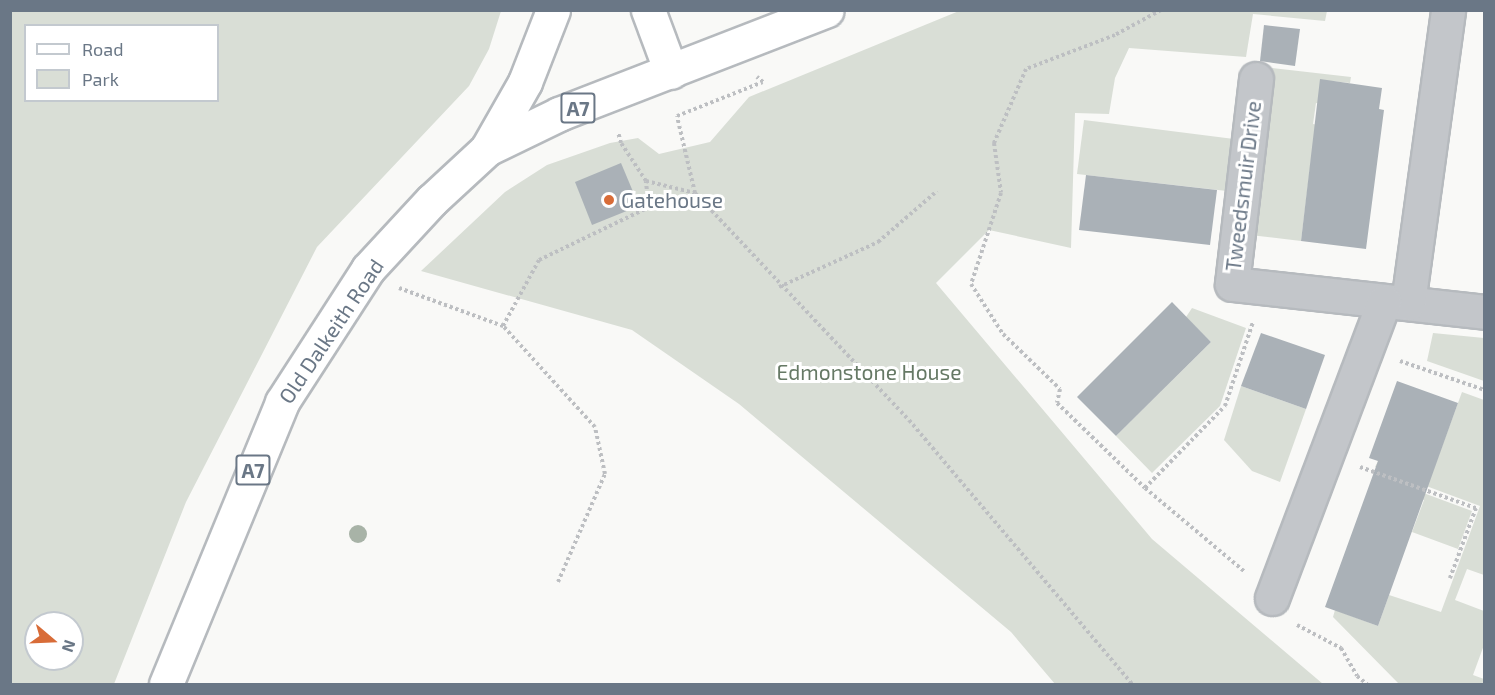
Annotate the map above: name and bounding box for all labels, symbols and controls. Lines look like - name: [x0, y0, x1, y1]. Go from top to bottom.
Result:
- legend: [24, 24, 219, 102]
- text: Road: [82, 38, 123, 60]
- text: Park: [82, 68, 119, 90]
- road number: A7: [560, 91, 596, 125]
- street label: Tweedsmuir Drive: [1220, 99, 1266, 273]
- place label: Gatehouse: [621, 187, 723, 213]
- marker: Gatehouse: [602, 193, 616, 207]
- street label: Old Dalkeith Road: [273, 254, 389, 408]
- park label: Edmonstone House: [777, 359, 961, 385]
- road number: A7: [235, 453, 271, 487]
- north arrow: [24, 611, 84, 671]
- text: N: [59, 638, 80, 655]

